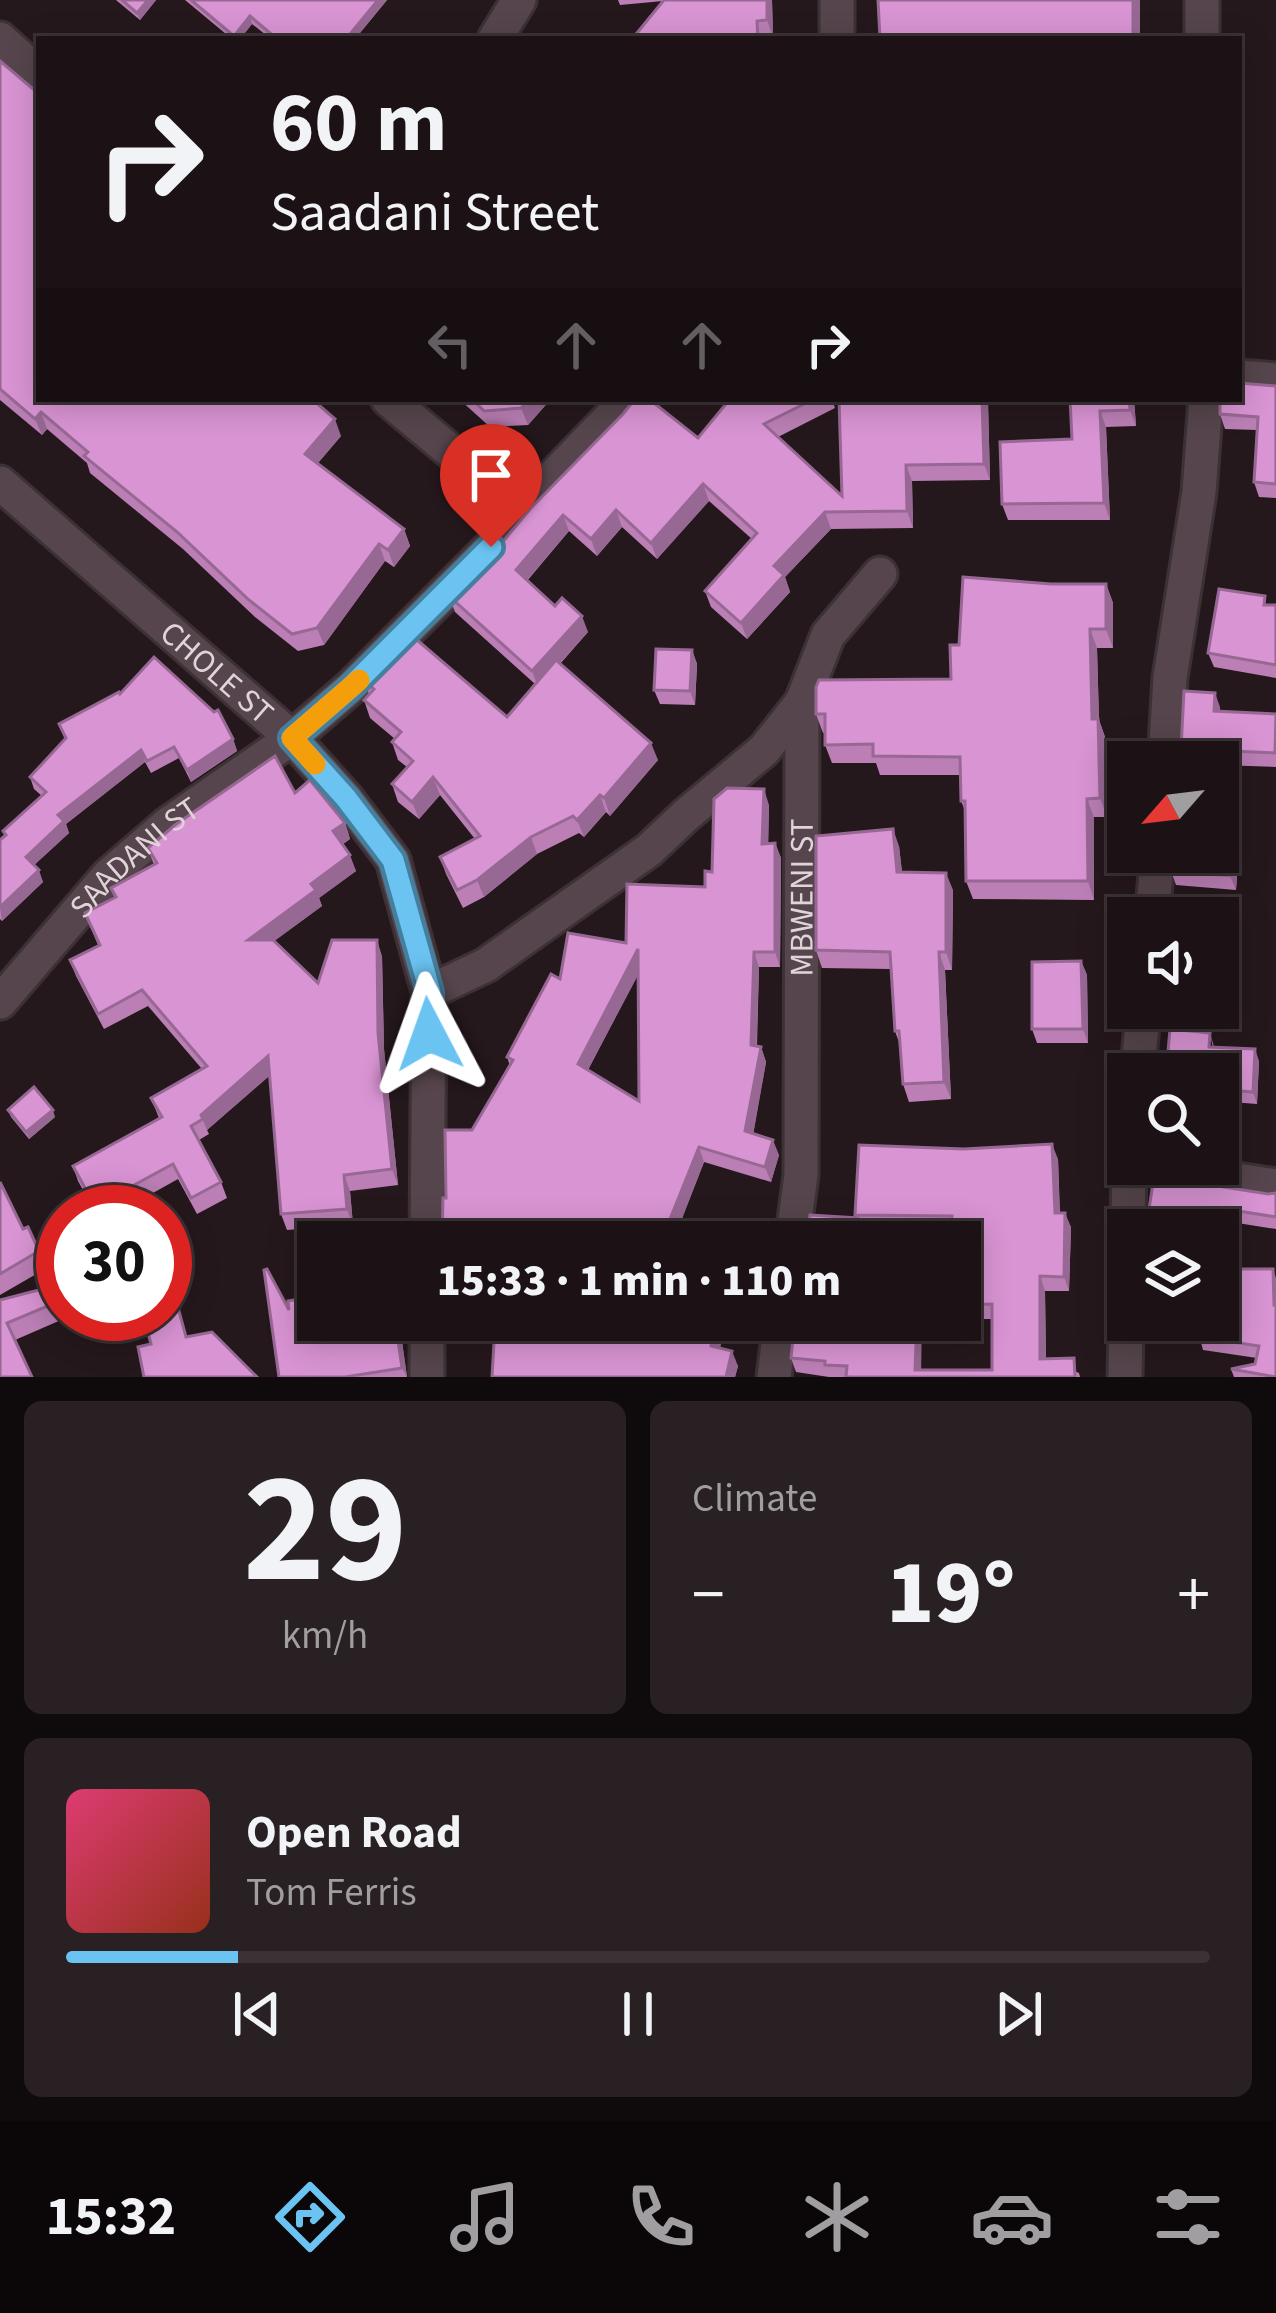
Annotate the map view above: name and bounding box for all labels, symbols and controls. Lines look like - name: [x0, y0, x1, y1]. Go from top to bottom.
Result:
- text: 60 m: [270, 64, 448, 184]
- icon: right: [72, 84, 228, 240]
- text: Saadani Street: [270, 175, 599, 252]
- icon: left: [417, 312, 483, 378]
- icon: ahead: [543, 312, 609, 378]
- icon: ahead: [669, 312, 735, 378]
- icon: right: [795, 312, 861, 378]
- pin: [440, 424, 542, 547]
- icon: arrive: [458, 442, 524, 508]
- street label: CHOLE ST: [150, 610, 284, 735]
- north arrow: [1107, 741, 1239, 873]
- map controls: [1107, 741, 1239, 1341]
- street label: SAADANI ST: [58, 785, 209, 929]
- street label: MBWENI ST: [778, 819, 825, 977]
- button: sound: [1107, 897, 1239, 1029]
- position arrow: [366, 971, 492, 1097]
- button: search: [1107, 1053, 1239, 1185]
- speed limit sign: 30: [36, 1185, 192, 1341]
- button: layers: [1107, 1209, 1239, 1341]
- text: 15:33 · 1 min · 110 m: [437, 1249, 841, 1313]
- text: 29: [243, 1419, 407, 1641]
- text: Climate: [692, 1471, 817, 1527]
- text: 19°: [886, 1530, 1016, 1658]
- text: −: [692, 1548, 725, 1642]
- text: +: [1177, 1548, 1210, 1642]
- text: km/h: [282, 1608, 368, 1664]
- text: Open Road: [246, 1801, 462, 1865]
- text: Tom Ferris: [246, 1865, 417, 1921]
- icon: previous: [224, 1981, 290, 2047]
- icon: pause: [605, 1981, 671, 2047]
- icon: next: [986, 1981, 1052, 2047]
- icon: directions: [268, 2175, 352, 2259]
- icon: music: [443, 2175, 527, 2259]
- icon: phone: [619, 2175, 703, 2259]
- icon: climate: [795, 2175, 879, 2259]
- icon: car: [970, 2175, 1054, 2259]
- icon: filters: [1146, 2175, 1230, 2259]
- text: 15:32: [46, 2179, 176, 2256]

